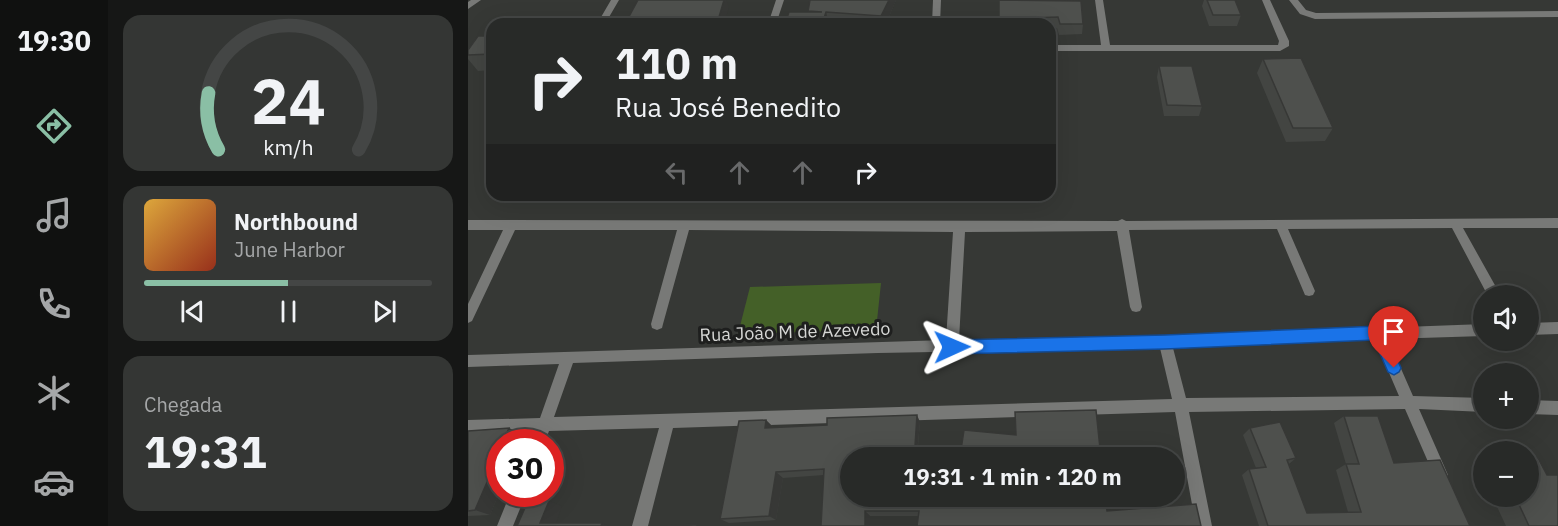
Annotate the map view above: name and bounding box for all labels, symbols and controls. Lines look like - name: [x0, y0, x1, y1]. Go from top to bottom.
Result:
- text: 19:30: [17, 23, 91, 58]
- text: 110 m: [615, 36, 738, 91]
- icon: right: [516, 42, 594, 120]
- text: 24: [251, 60, 325, 141]
- text: Rua José Benedito: [615, 89, 841, 124]
- icon: directions: [33, 105, 75, 147]
- text: km/h: [263, 133, 313, 161]
- icon: left: [660, 156, 693, 189]
- icon: ahead: [723, 156, 756, 189]
- icon: ahead: [786, 156, 819, 189]
- icon: right: [849, 156, 882, 189]
- icon: music: [33, 194, 75, 236]
- text: Northbound: [234, 207, 358, 236]
- text: June Harbor: [234, 236, 345, 263]
- icon: phone: [33, 283, 75, 325]
- map controls: [1473, 285, 1539, 507]
- button: sound: [1473, 285, 1539, 351]
- icon: previous: [176, 295, 209, 328]
- icon: pause: [272, 295, 305, 328]
- icon: next: [368, 295, 401, 328]
- pin: [1368, 306, 1419, 368]
- position arrow: [920, 315, 984, 379]
- icon: arrive: [1377, 315, 1410, 348]
- street label: Rua João M de Azevedo: [699, 317, 891, 346]
- button: +: [1473, 363, 1539, 429]
- icon: climate: [33, 372, 75, 414]
- text: Chegada: [144, 391, 222, 418]
- text: 19:31: [144, 422, 267, 480]
- speed limit sign: 30: [486, 429, 564, 507]
- button: −: [1473, 441, 1539, 507]
- icon: car: [33, 461, 75, 503]
- text: 19:31 · 1 min · 120 m: [903, 462, 1122, 491]

